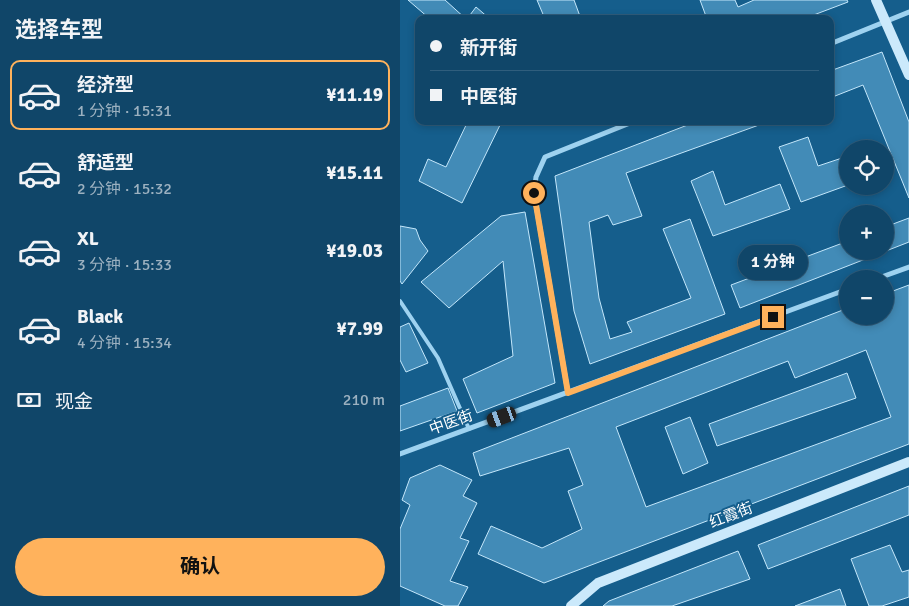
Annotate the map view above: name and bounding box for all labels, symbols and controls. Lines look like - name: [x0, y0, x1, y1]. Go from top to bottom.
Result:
- text: 选择车型: [15, 16, 103, 43]
- text: 新开街: [460, 36, 517, 60]
- icon: car: [17, 73, 62, 118]
- text: 经济型: [77, 73, 134, 97]
- text: ¥11.19: [326, 83, 383, 107]
- text: 中医街: [460, 85, 517, 109]
- text: 1 分钟 · 15:31: [77, 101, 172, 121]
- map controls: [839, 140, 894, 325]
- button: locate: [839, 140, 894, 195]
- icon: car: [17, 151, 62, 196]
- text: 舒适型: [77, 151, 134, 175]
- text: ¥15.11: [326, 161, 383, 185]
- text: 2 分钟 · 15:32: [77, 179, 172, 199]
- route start: [523, 182, 545, 204]
- button: +: [839, 205, 894, 260]
- text: XL: [77, 227, 99, 251]
- icon: car: [17, 229, 62, 274]
- text: ¥19.03: [326, 239, 383, 263]
- callout: 1 分钟: [738, 244, 808, 280]
- text: 1 分钟: [751, 252, 795, 272]
- text: 3 分钟 · 15:33: [77, 255, 172, 275]
- button: −: [839, 270, 894, 325]
- text: Black: [77, 305, 123, 329]
- route end: [762, 306, 784, 328]
- icon: car: [17, 307, 62, 352]
- text: ¥7.99: [337, 317, 383, 341]
- text: 4 分钟 · 15:34: [77, 333, 172, 353]
- icon: cash: [15, 386, 43, 414]
- text: 现金: [55, 390, 93, 414]
- text: 210 m: [343, 390, 385, 410]
- car: [485, 405, 518, 429]
- street label: 中医街: [427, 406, 475, 438]
- street label: 红霞街: [707, 499, 755, 531]
- button: 确认: [15, 538, 385, 596]

